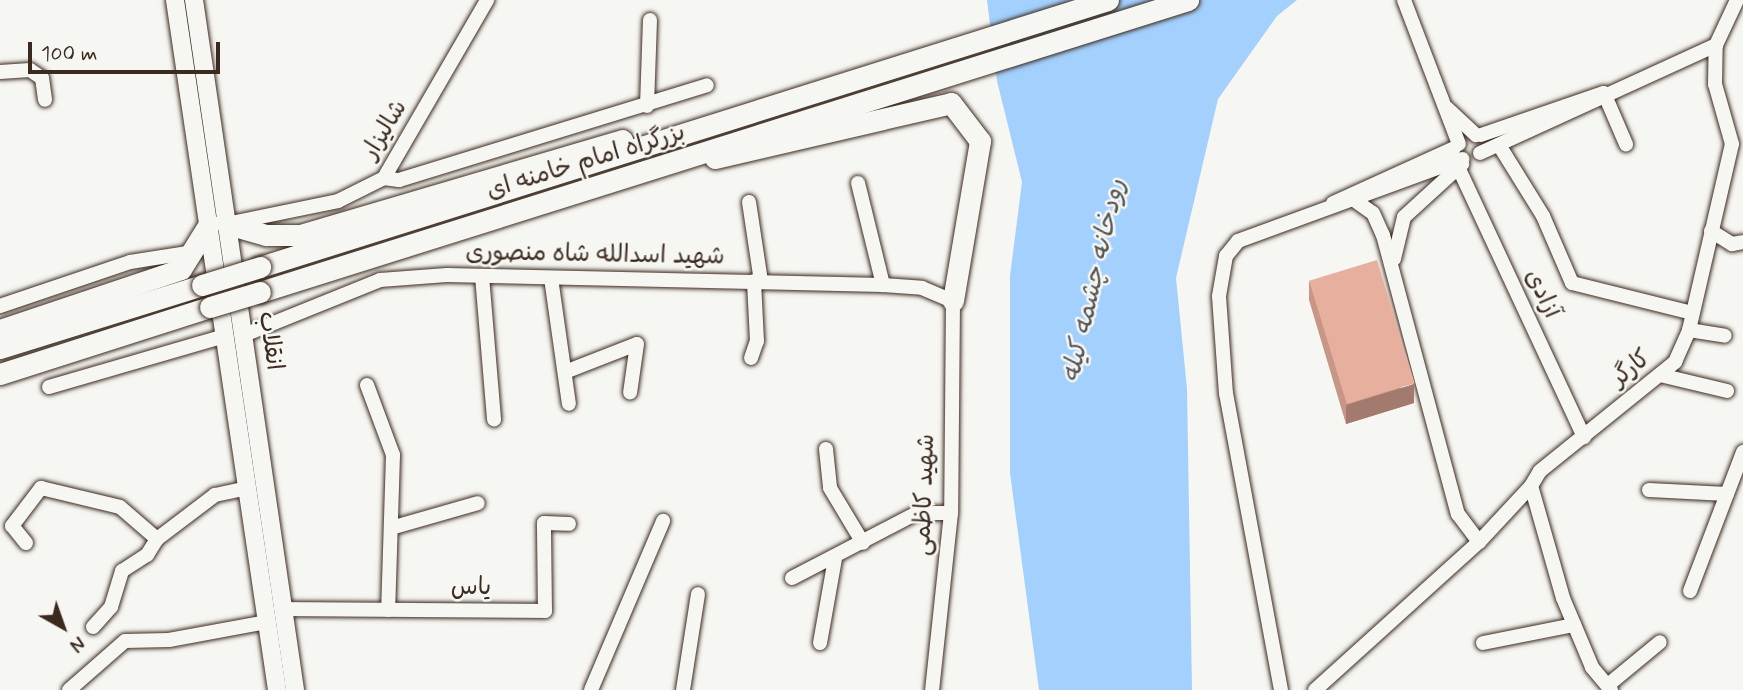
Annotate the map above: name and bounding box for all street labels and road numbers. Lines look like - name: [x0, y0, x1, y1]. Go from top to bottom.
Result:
- street label: شالیزار: [356, 95, 414, 165]
- street label: بزرگراه امام خامنه ای: [483, 118, 689, 206]
- street label: شهید اسدالله شاه منصوری: [465, 238, 725, 272]
- street label: آزادی: [1518, 265, 1566, 323]
- street label: انقلاب: [252, 310, 288, 372]
- street label: کارگر: [1605, 344, 1657, 394]
- street label: شهید کاظمی: [908, 434, 942, 556]
- street label: یاس: [451, 574, 491, 602]

